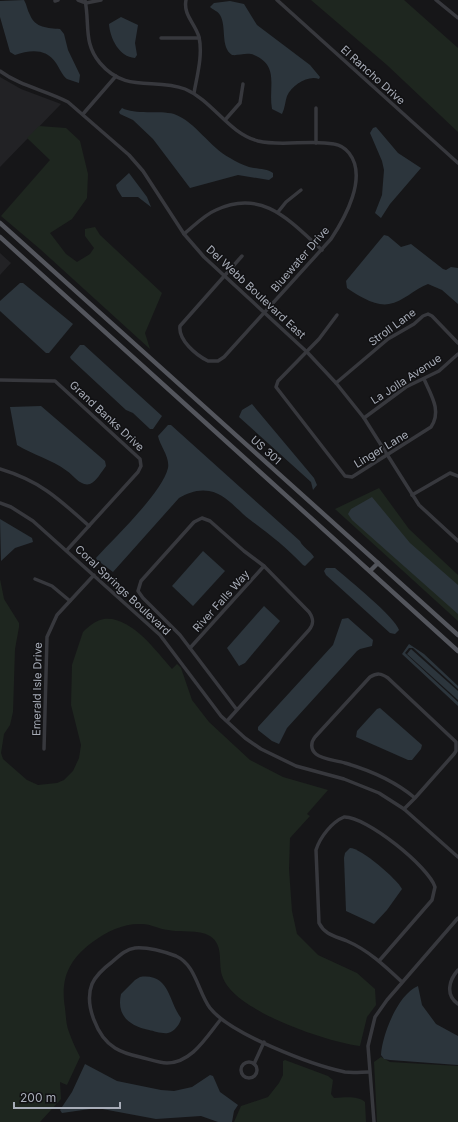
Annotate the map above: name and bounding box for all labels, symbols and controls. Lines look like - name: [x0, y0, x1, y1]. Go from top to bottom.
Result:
- street label: El Rancho Drive: [338, 42, 408, 108]
- street label: Bluewater Drive: [268, 223, 332, 295]
- street label: Del Webb Boulevard East: [203, 242, 309, 342]
- street label: Stroll Lane: [366, 305, 418, 349]
- street label: La Jolla Avenue: [368, 351, 444, 407]
- street label: Grand Banks Drive: [67, 378, 147, 454]
- street label: Linger Lane: [351, 427, 411, 471]
- street label: US 301: [248, 433, 284, 467]
- street label: Coral Springs Boulevard: [72, 542, 174, 638]
- street label: River Falls Way: [190, 567, 252, 635]
- street label: Emerald Isle Drive: [29, 642, 45, 736]
- scale bar: [14, 1084, 120, 1110]
- text: 200 m: [20, 1090, 56, 1105]

